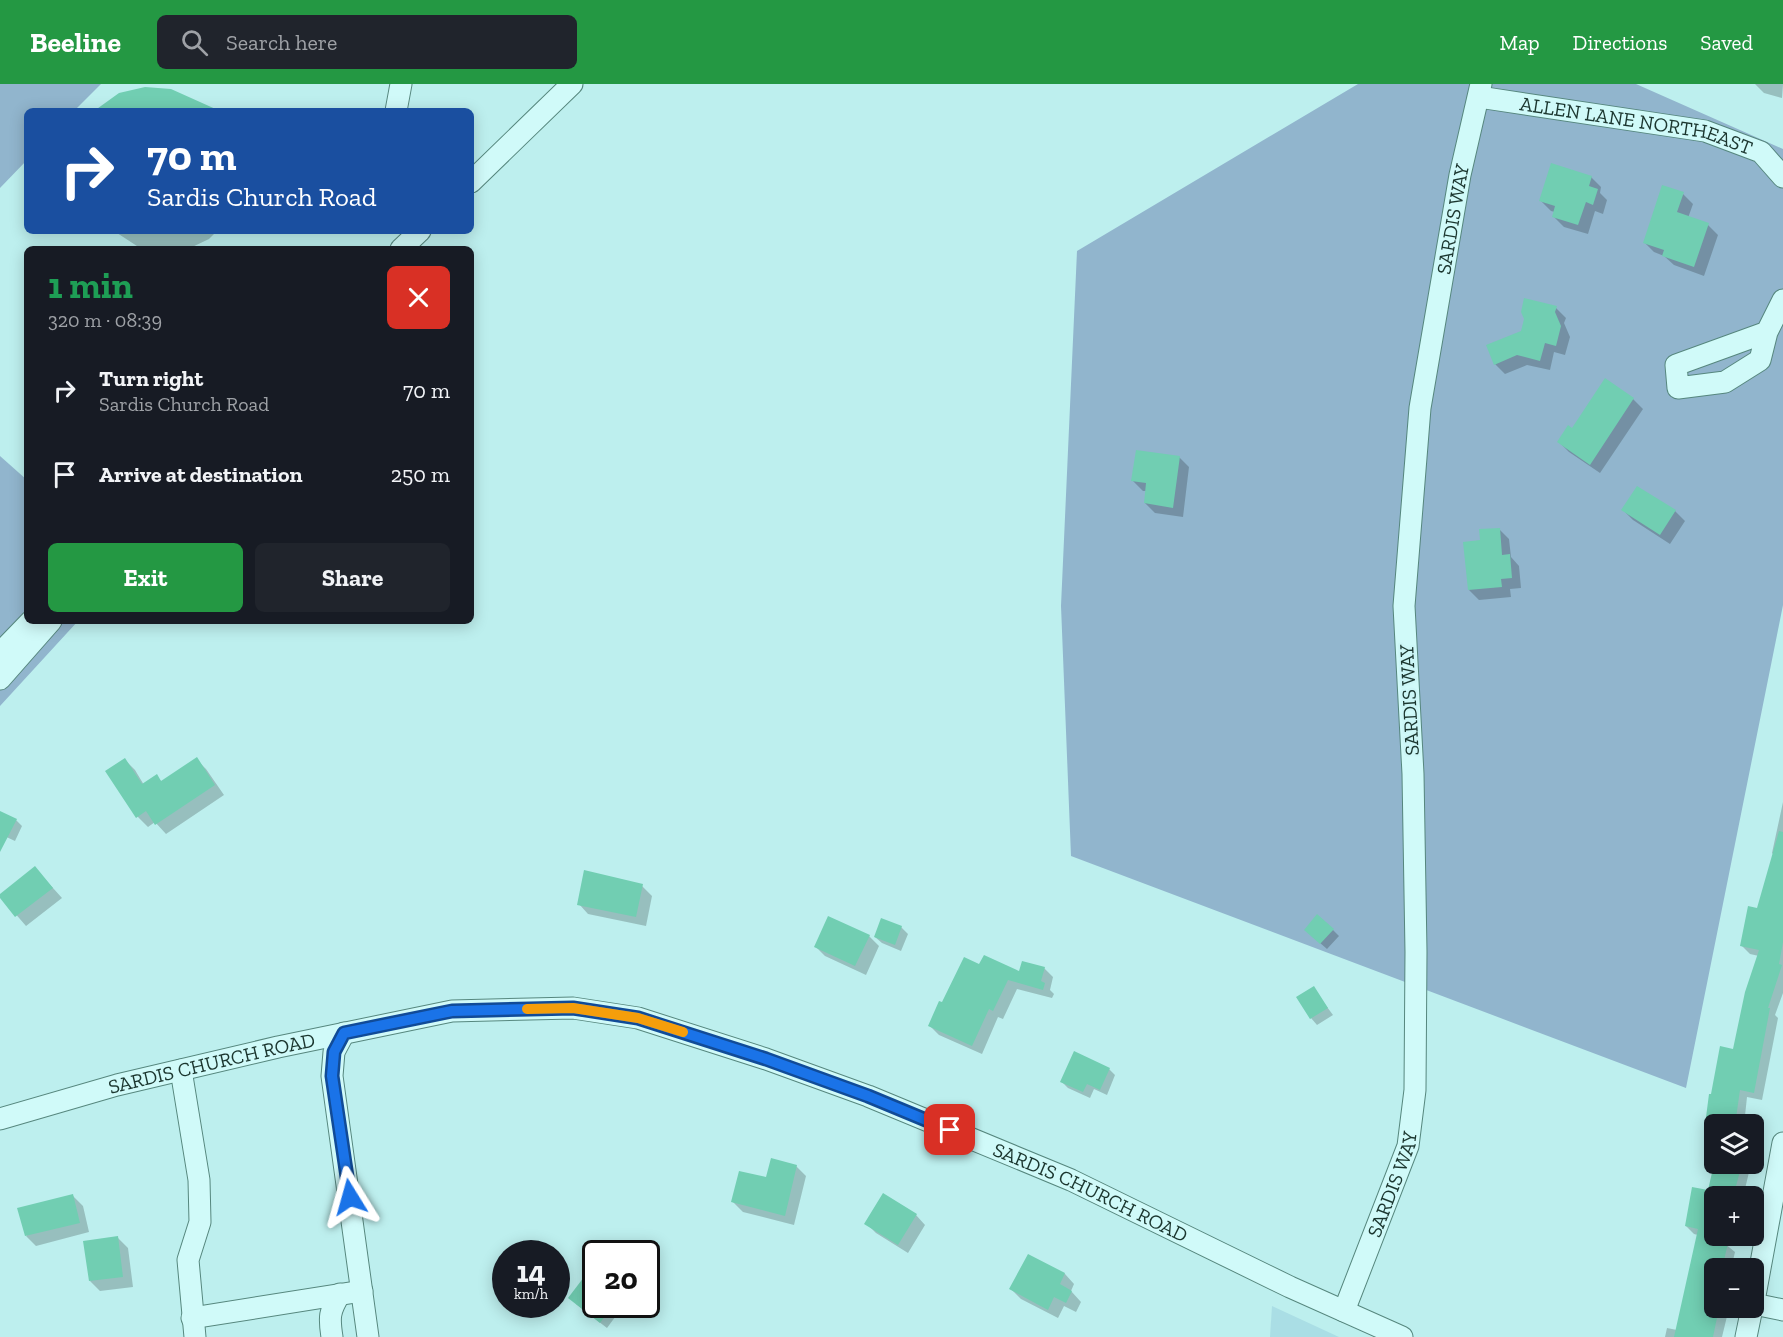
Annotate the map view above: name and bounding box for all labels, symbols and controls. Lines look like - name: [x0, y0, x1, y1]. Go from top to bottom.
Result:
- search box: [157, 15, 577, 69]
- text: Beeline: [30, 26, 121, 59]
- icon: search: [178, 26, 211, 59]
- text: Search here: [226, 29, 337, 56]
- text: Map: [1500, 30, 1540, 55]
- text: Directions: [1573, 30, 1667, 55]
- text: Saved: [1700, 30, 1753, 55]
- street label: ALLEN LANE NORTHEAST: [1518, 91, 1756, 160]
- text: 70 m: [147, 130, 237, 181]
- icon: right: [48, 132, 126, 210]
- street label: SARDIS WAY: [1431, 161, 1474, 276]
- text: Sardis Church Road: [147, 181, 377, 213]
- text: 1 min: [48, 264, 133, 307]
- button: close: [387, 266, 450, 329]
- text: 320 m · 08:39: [48, 308, 162, 332]
- text: Turn right: [99, 365, 203, 392]
- icon: right: [48, 374, 81, 407]
- text: 70 m: [403, 377, 450, 404]
- text: Sardis Church Road: [99, 392, 269, 416]
- icon: arrive: [48, 458, 81, 491]
- text: Arrive at destination: [99, 461, 302, 488]
- text: 250 m: [391, 461, 450, 488]
- button: Exit: [48, 543, 243, 612]
- button: Share: [255, 543, 450, 612]
- street label: SARDIS WAY: [1394, 643, 1424, 756]
- street label: SARDIS CHURCH ROAD: [105, 1028, 317, 1099]
- pin: [924, 1104, 975, 1155]
- icon: arrive: [933, 1113, 966, 1146]
- map controls: [1704, 1114, 1764, 1318]
- button: layers: [1704, 1114, 1764, 1174]
- street label: SARDIS WAY: [1362, 1129, 1422, 1241]
- street label: SARDIS CHURCH ROAD: [990, 1137, 1192, 1247]
- position arrow: [318, 1165, 382, 1229]
- button: +: [1704, 1186, 1764, 1246]
- speed limit sign: 20: [582, 1240, 660, 1318]
- text: 14: [516, 1254, 546, 1290]
- button: −: [1704, 1258, 1764, 1318]
- text: km/h: [514, 1285, 548, 1303]

